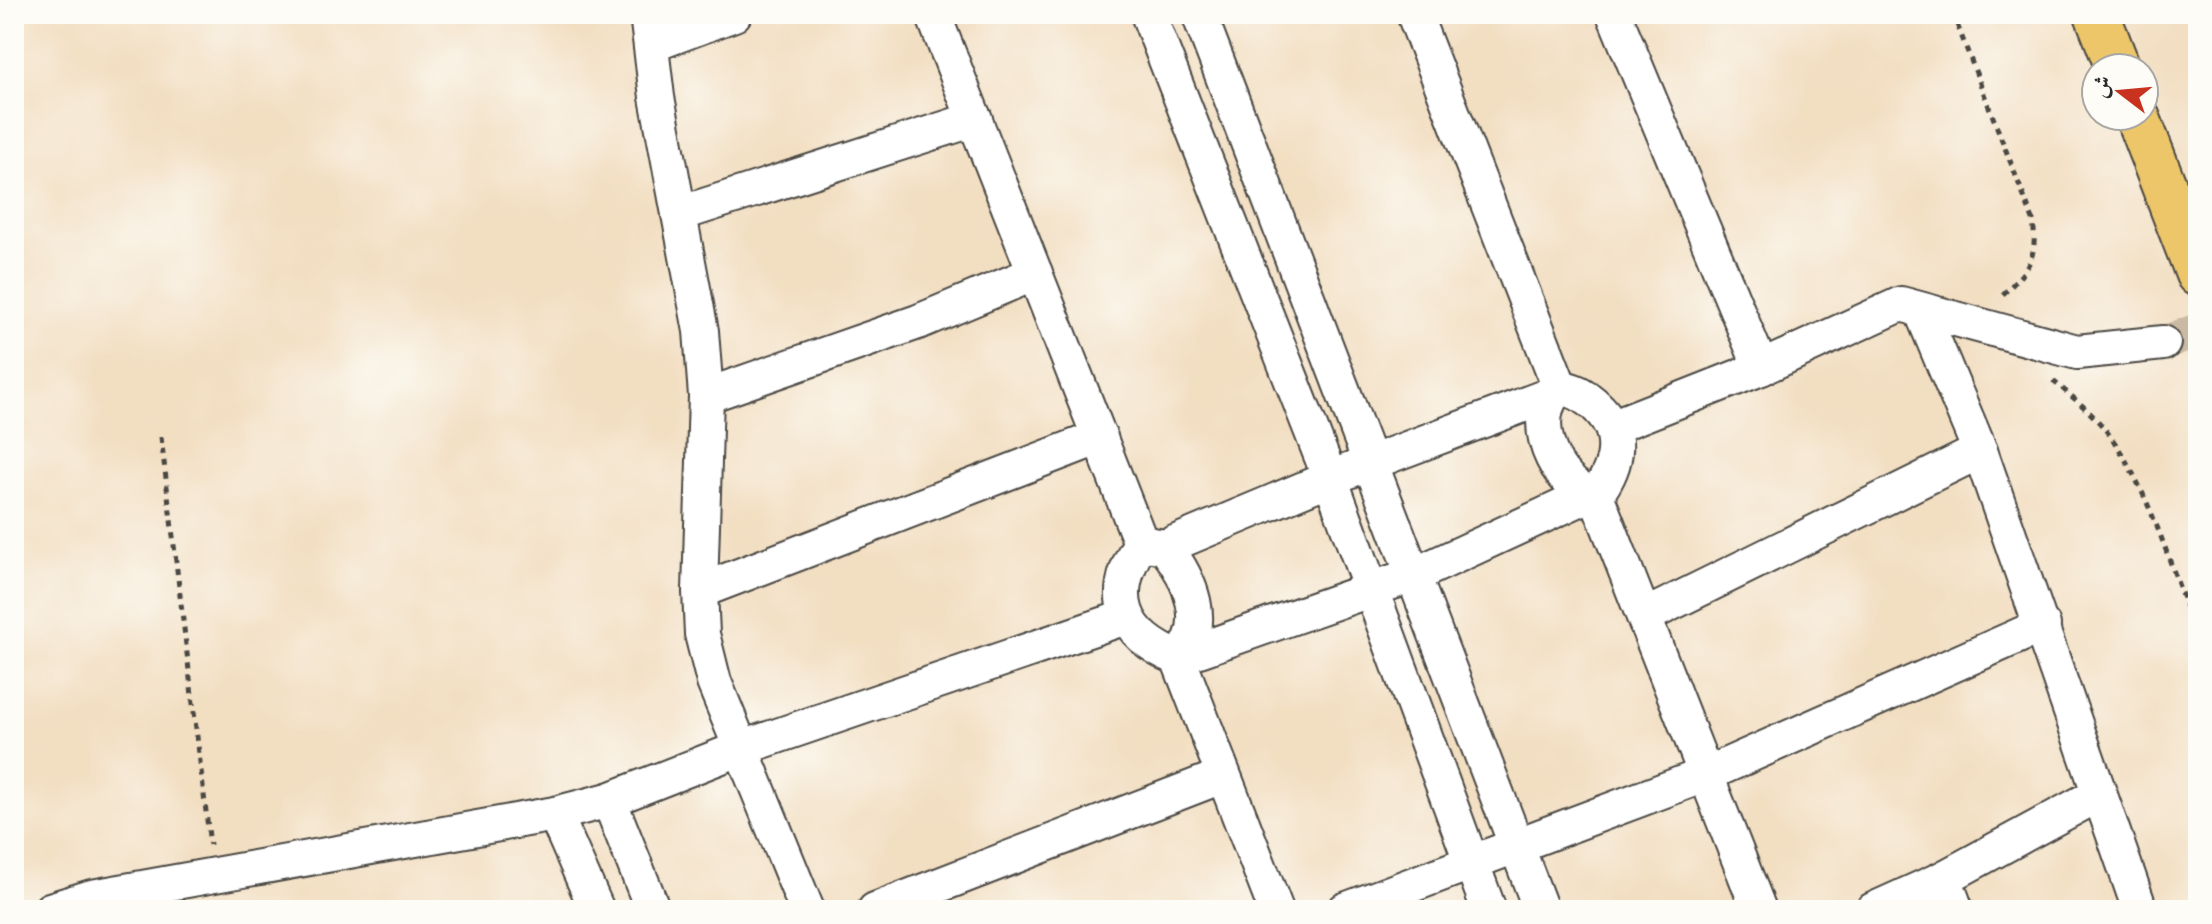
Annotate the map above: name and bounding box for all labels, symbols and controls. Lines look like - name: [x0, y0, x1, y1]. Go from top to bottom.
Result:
- north arrow: [2080, 52, 2160, 132]
- text: ش: [2086, 73, 2118, 101]

